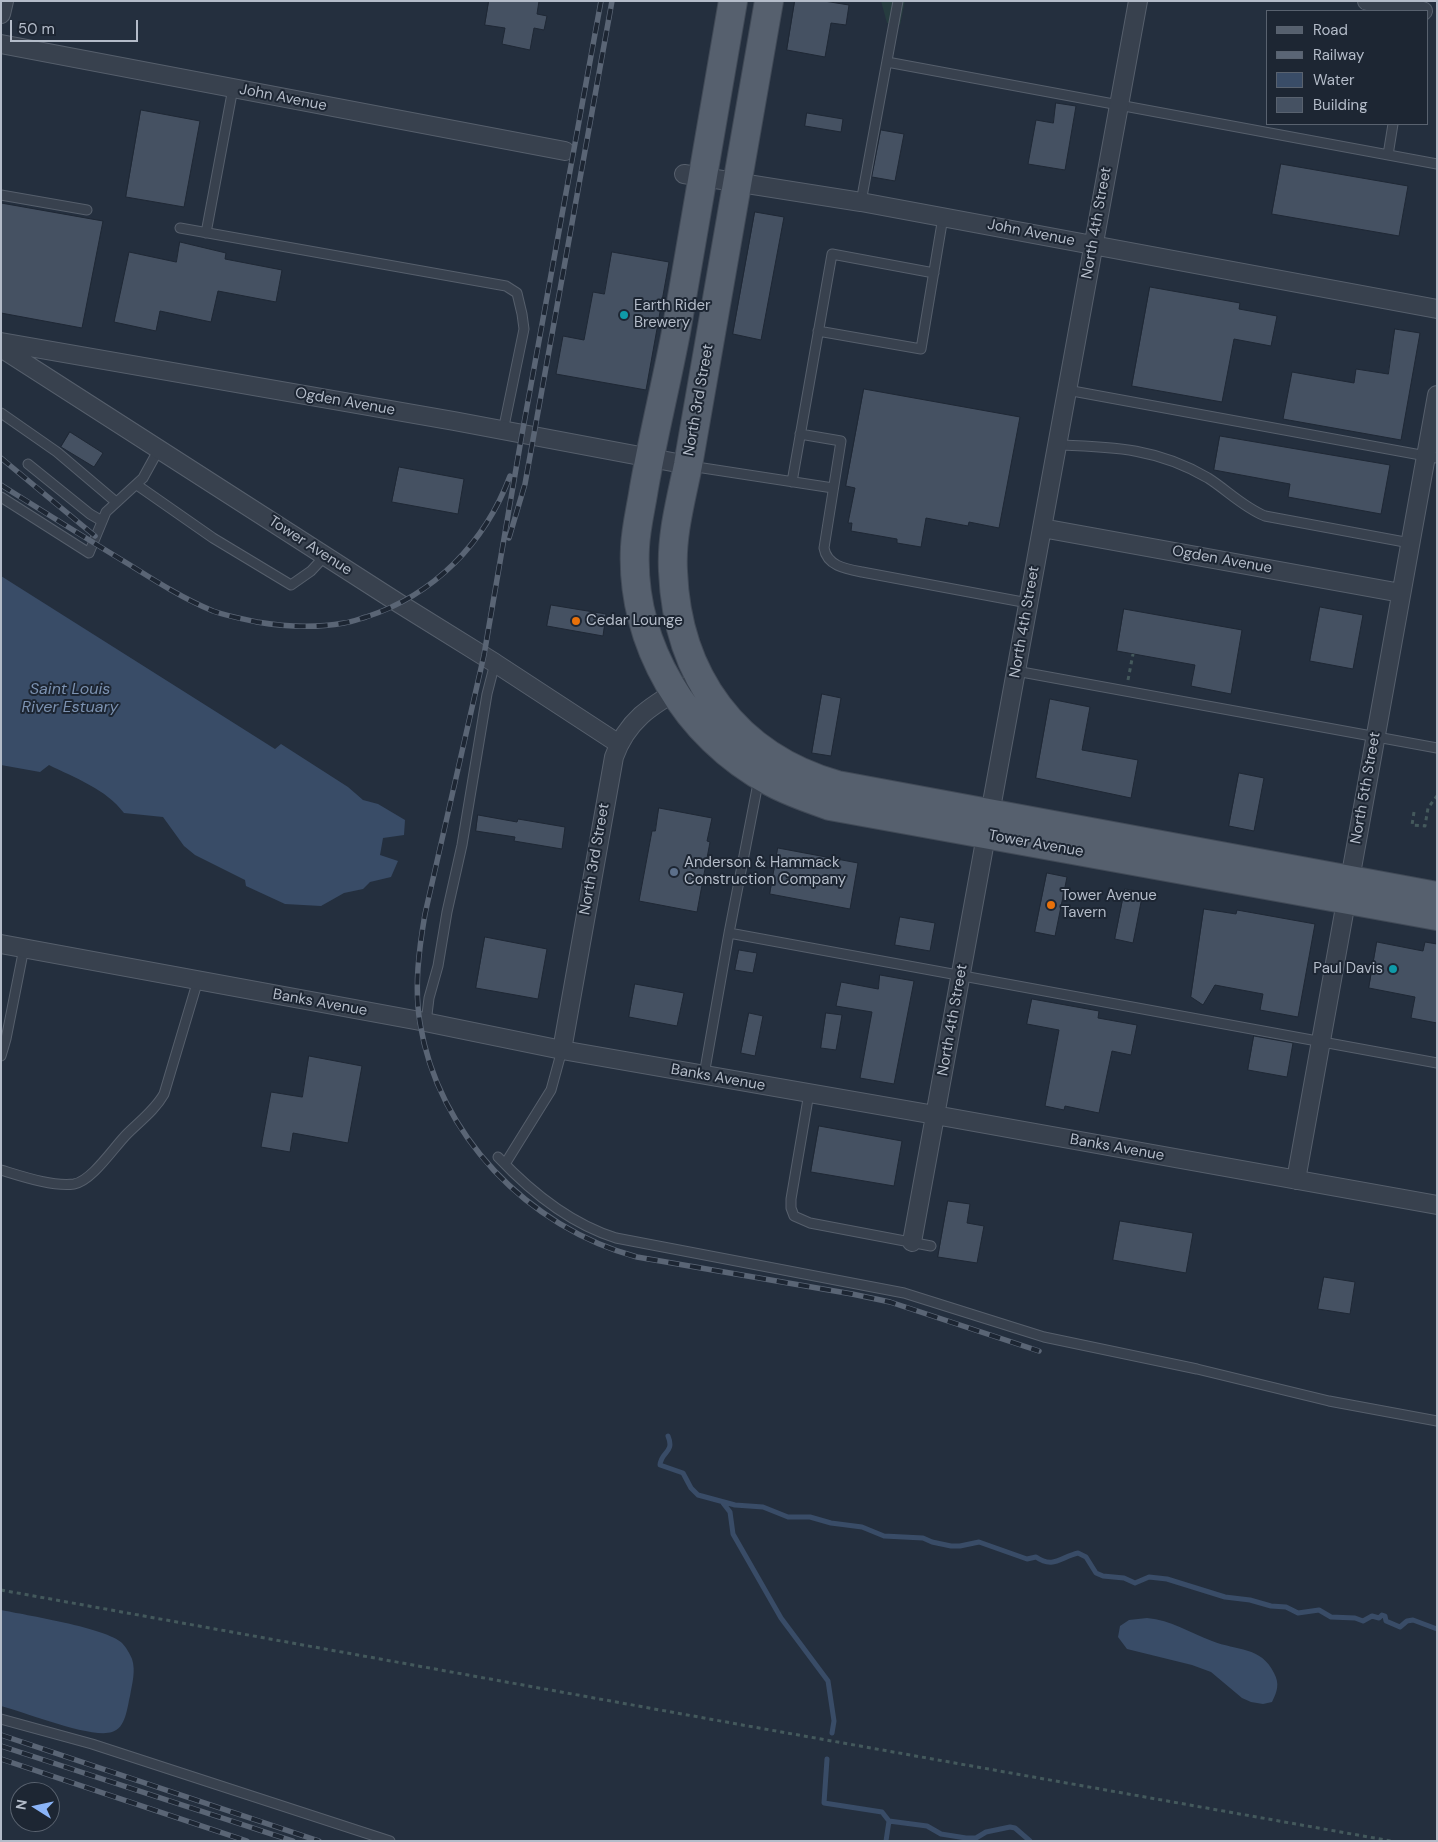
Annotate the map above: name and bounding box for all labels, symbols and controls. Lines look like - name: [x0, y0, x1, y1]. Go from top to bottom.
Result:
- scale bar: [12, 10, 140, 42]
- legend: [1266, 10, 1428, 125]
- text: 50 m: [18, 19, 55, 39]
- text: Road: [1313, 20, 1348, 40]
- text: Railway: [1313, 45, 1364, 65]
- text: Water: [1313, 70, 1354, 90]
- street label: John Avenue: [238, 81, 328, 115]
- text: Building: [1313, 95, 1368, 115]
- street label: North 4th Street: [1078, 166, 1116, 280]
- street label: John Avenue: [986, 216, 1076, 250]
- place label: Earth Rider Brewery: [634, 297, 711, 332]
- marker: Earth Rider Brewery: [618, 309, 630, 321]
- street label: North 3rd Street: [680, 343, 718, 457]
- street label: Ogden Avenue: [294, 384, 396, 420]
- street label: Tower Avenue: [265, 512, 355, 580]
- street label: Ogden Avenue: [1171, 542, 1273, 578]
- street label: North 4th Street: [1006, 565, 1044, 679]
- place label: Cedar Lounge: [586, 612, 683, 630]
- marker: Cedar Lounge: [570, 615, 582, 627]
- water label: Saint Louis River Estuary: [22, 680, 118, 718]
- street label: North 5th Street: [1347, 731, 1385, 845]
- street label: North 3rd Street: [576, 802, 614, 916]
- street label: Tower Avenue: [987, 827, 1085, 861]
- place label: Anderson & Hammack Construction Company: [684, 854, 846, 889]
- marker: Anderson & Hammack Construction Company: [668, 866, 680, 878]
- place label: Tower Avenue Tavern: [1061, 887, 1157, 922]
- marker: Tower Avenue Tavern: [1045, 899, 1057, 911]
- place label: Paul Davis: [1313, 960, 1383, 978]
- street label: North 4th Street: [934, 963, 972, 1077]
- marker: Paul Davis: [1387, 963, 1399, 975]
- street label: Banks Avenue: [271, 986, 369, 1020]
- street label: Banks Avenue: [669, 1061, 767, 1095]
- street label: Banks Avenue: [1068, 1131, 1166, 1165]
- north arrow: [10, 1782, 60, 1832]
- text: N: [11, 1798, 31, 1811]

